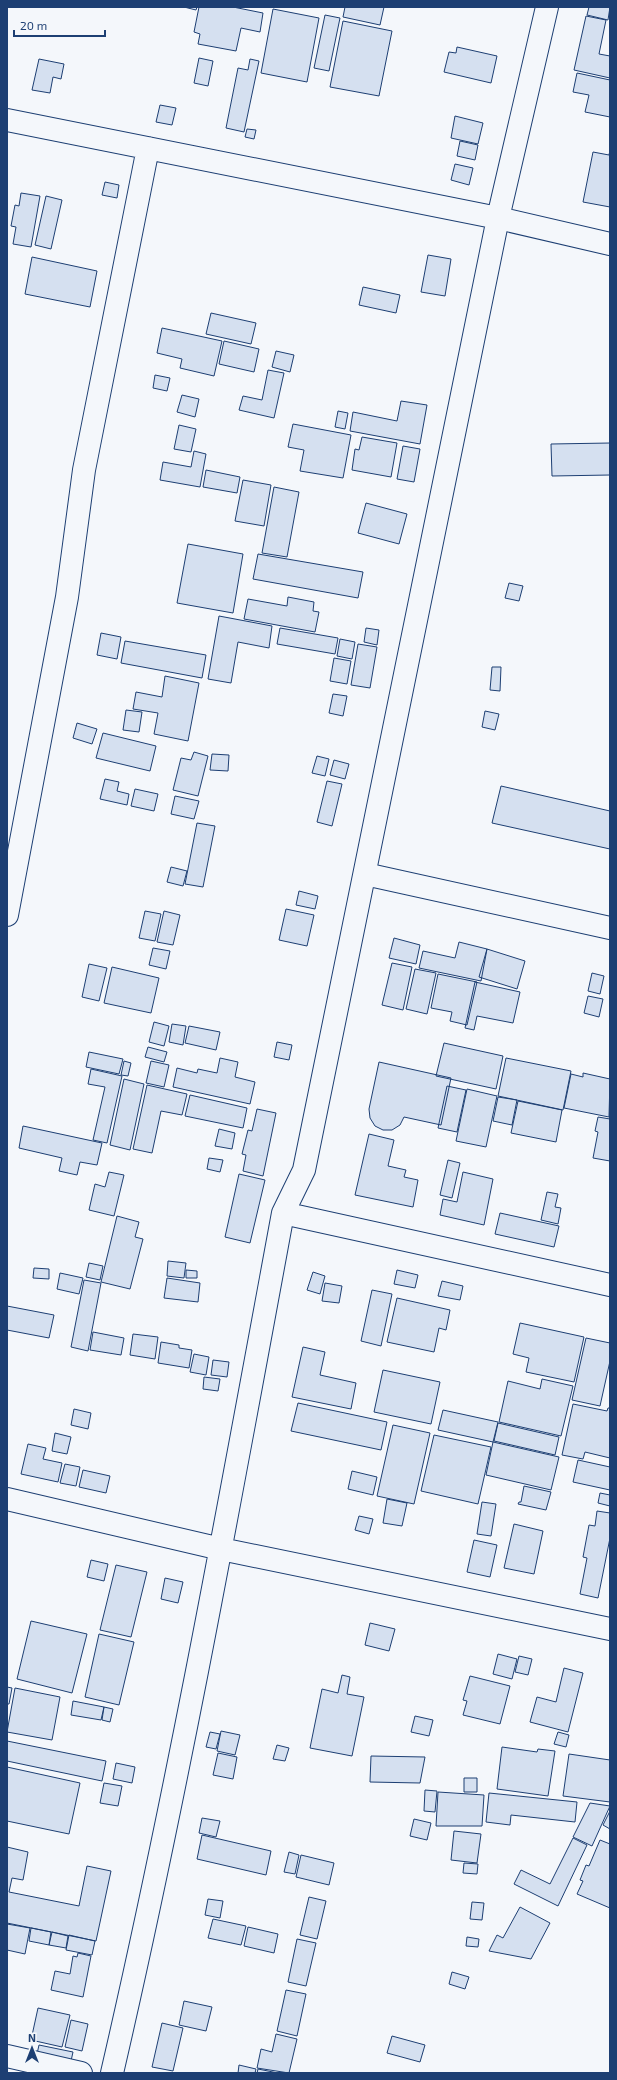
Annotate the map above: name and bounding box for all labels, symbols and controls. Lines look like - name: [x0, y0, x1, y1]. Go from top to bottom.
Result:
- scale bar: [14, 12, 105, 38]
- text: 20 m: [20, 18, 47, 32]
- north arrow: [12, 2028, 52, 2068]
- text: N: [28, 2031, 36, 2044]

